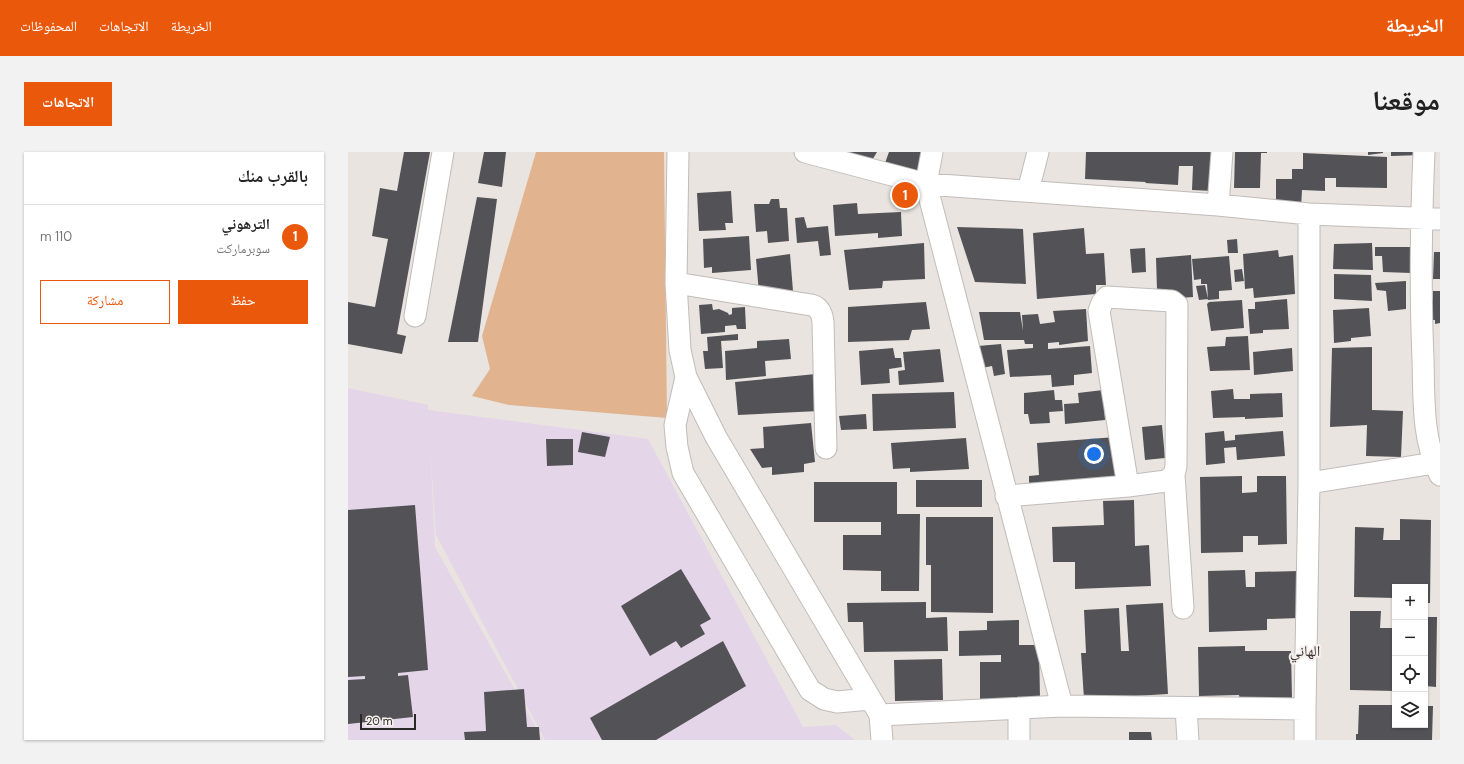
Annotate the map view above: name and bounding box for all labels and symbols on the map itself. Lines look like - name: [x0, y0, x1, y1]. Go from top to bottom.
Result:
- pin: 1: [892, 180, 918, 210]
- your location: [1084, 444, 1104, 464]
- district label: الهاني: [1290, 641, 1320, 663]
- scale bar: [360, 712, 416, 731]

